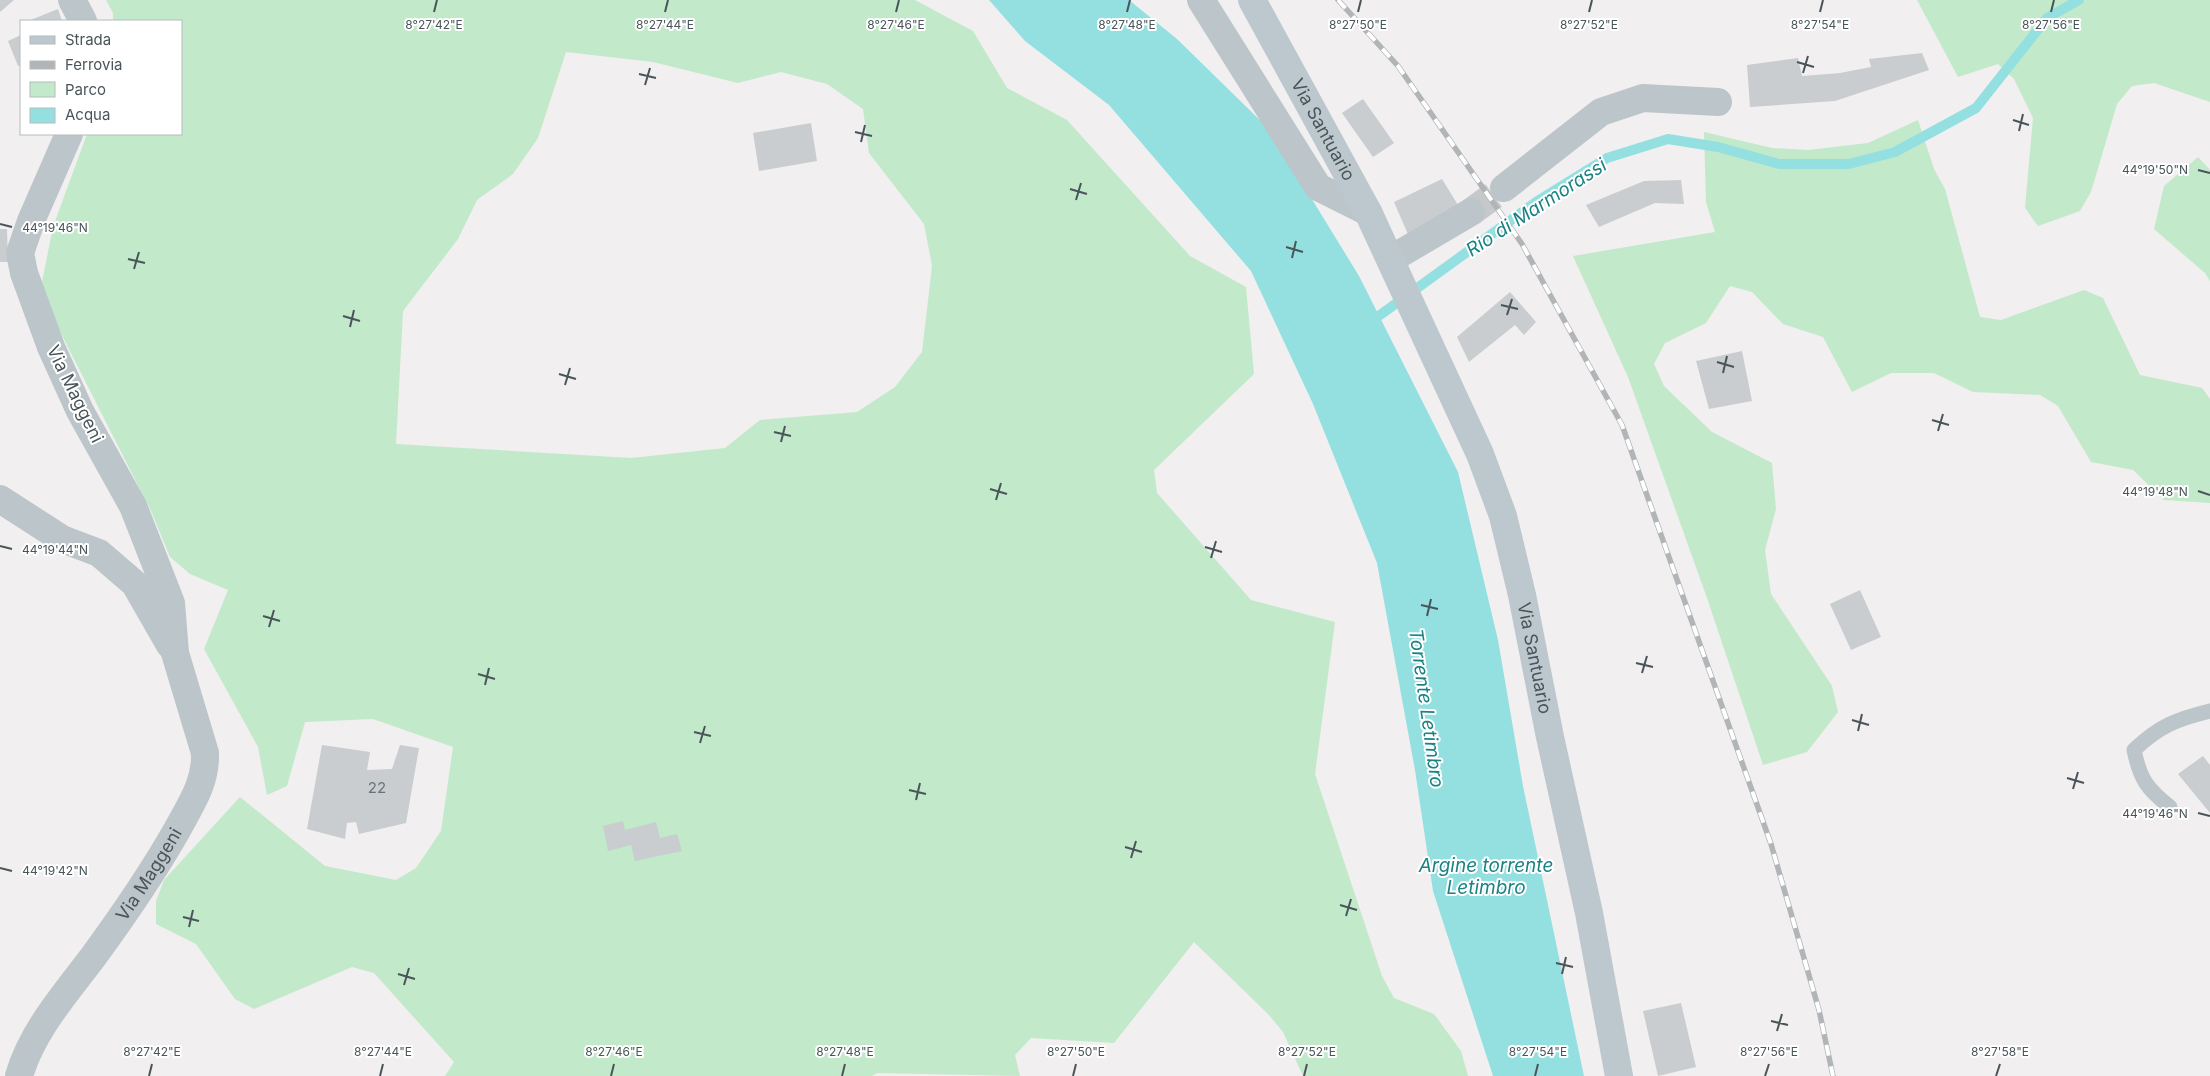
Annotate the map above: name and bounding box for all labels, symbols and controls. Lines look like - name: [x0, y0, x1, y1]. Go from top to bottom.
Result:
- text: 8°27'42"E: [405, 17, 463, 32]
- text: 8°27'44"E: [636, 17, 694, 32]
- text: 8°27'46"E: [867, 17, 925, 32]
- text: 8°27'48"E: [1098, 17, 1156, 32]
- text: 8°27'50"E: [1329, 17, 1387, 32]
- text: 8°27'52"E: [1560, 17, 1618, 32]
- text: 8°27'54"E: [1791, 17, 1849, 32]
- text: 8°27'56"E: [2022, 17, 2080, 32]
- legend: [20, 20, 182, 135]
- text: Strada: [65, 30, 111, 49]
- text: Ferrovia: [65, 55, 122, 74]
- street label: Via Santuario: [1287, 75, 1360, 184]
- text: Parco: [65, 80, 106, 99]
- text: Acqua: [65, 105, 110, 124]
- water label: Rio di Marmorassi: [1462, 153, 1611, 261]
- text: 44°19'50"N: [2122, 162, 2188, 177]
- text: 44°19'46"N: [22, 220, 88, 235]
- street label: Via Maggeni: [43, 342, 108, 446]
- text: 44°19'48"N: [2122, 484, 2188, 499]
- text: 44°19'44"N: [22, 542, 88, 557]
- street label: Via Santuario: [1514, 600, 1556, 716]
- water label: Torrente Letimbro: [1404, 627, 1449, 789]
- house number: 22: [368, 778, 386, 797]
- text: 44°19'46"N: [2122, 806, 2188, 821]
- street label: Via Maggeni: [111, 824, 186, 924]
- water label: Argine torrente Letimbro: [1418, 854, 1553, 899]
- text: 44°19'42"N: [22, 863, 88, 878]
- text: 8°27'42"E: [123, 1044, 181, 1059]
- text: 8°27'44"E: [354, 1044, 412, 1059]
- text: 8°27'46"E: [585, 1044, 643, 1059]
- text: 8°27'48"E: [816, 1044, 874, 1059]
- text: 8°27'50"E: [1047, 1044, 1105, 1059]
- text: 8°27'52"E: [1278, 1044, 1336, 1059]
- text: 8°27'54"E: [1509, 1044, 1567, 1059]
- text: 8°27'56"E: [1740, 1044, 1798, 1059]
- text: 8°27'58"E: [1971, 1044, 2029, 1059]

